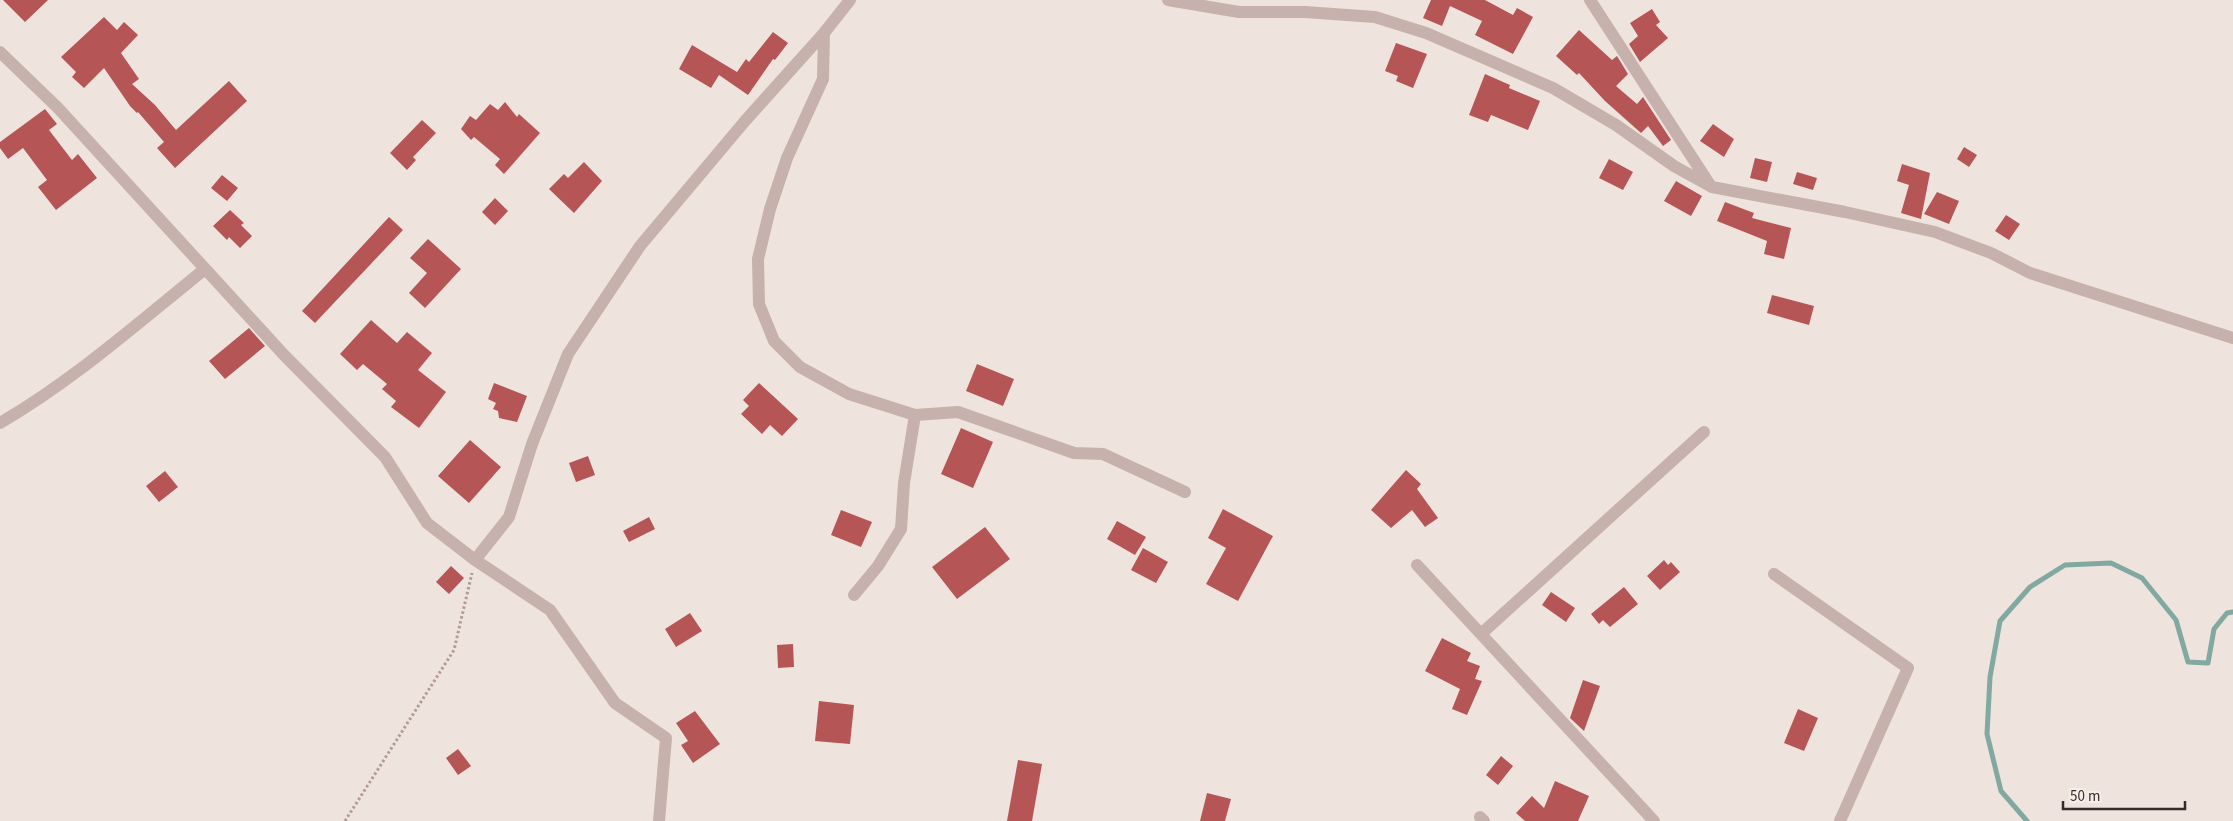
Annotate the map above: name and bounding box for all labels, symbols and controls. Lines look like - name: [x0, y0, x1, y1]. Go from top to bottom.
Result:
- scale bar: [2063, 778, 2186, 810]
- text: 50 m: [2070, 786, 2100, 807]

